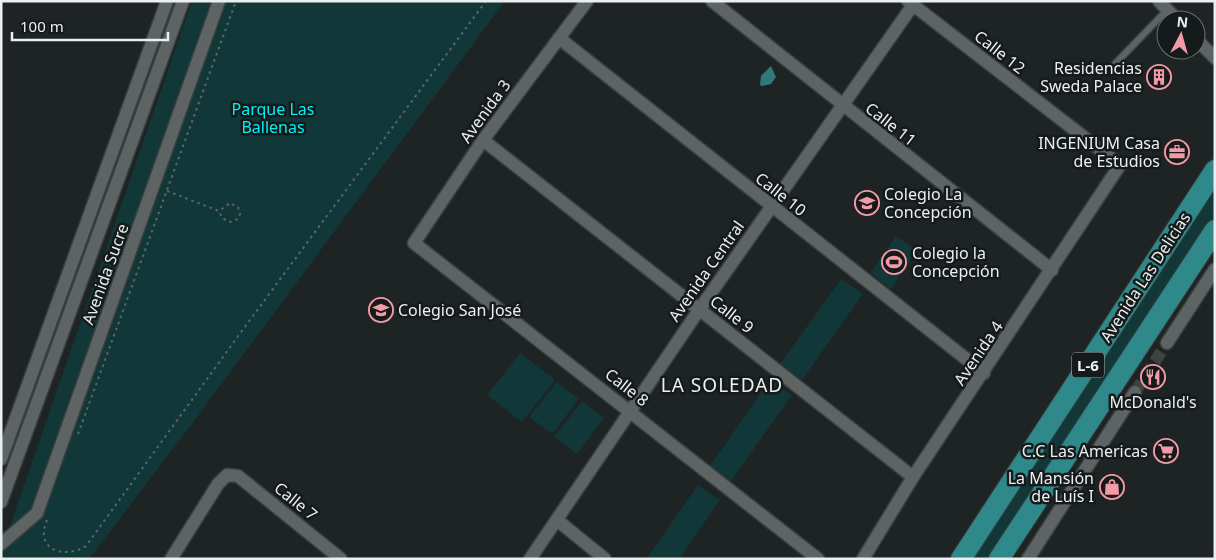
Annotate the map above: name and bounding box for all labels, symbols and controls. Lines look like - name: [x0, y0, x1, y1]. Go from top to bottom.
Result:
- scale bar: [12, 10, 169, 42]
- north arrow: [1156, 10, 1206, 60]
- text: N: [1176, 12, 1189, 32]
- text: 100 m: [20, 16, 64, 36]
- street label: Calle 12: [970, 25, 1030, 79]
- place label: Residencias Sweda Palace: [1040, 57, 1142, 97]
- building icon: Residencias Sweda Palace: [1146, 64, 1172, 90]
- street label: Avenida 3: [454, 75, 516, 147]
- street label: Calle 11: [861, 97, 921, 151]
- park label: Parque Las Ballenas: [232, 98, 314, 138]
- place label: INGENIUM Casa de Estudios: [1038, 132, 1160, 172]
- office icon: INGENIUM Casa de Estudios: [1164, 139, 1190, 165]
- street label: Calle 10: [751, 167, 811, 221]
- place label: Colegio La Concepción: [884, 183, 972, 223]
- school or university icon: Colegio La Concepción: [854, 190, 880, 216]
- street label: Avenida Las Delicias: [1095, 208, 1195, 346]
- street label: Avenida Central: [663, 216, 749, 326]
- street label: Avenida Sucre: [77, 220, 133, 328]
- place label: Colegio la Concepción: [912, 242, 1000, 282]
- sports icon: Colegio la Concepción: [881, 249, 907, 275]
- street label: Calle 9: [706, 290, 758, 338]
- school or university icon: Colegio San José: [368, 297, 394, 323]
- place label: Colegio San José: [398, 299, 521, 321]
- street label: Avenida 4: [948, 316, 1008, 390]
- road number: L-6: [1072, 352, 1104, 378]
- street label: Calle 8: [601, 363, 653, 411]
- restaurant icon: McDonald's: [1140, 364, 1166, 390]
- district label: LA SOLEDAD: [661, 372, 783, 398]
- place label: McDonald's: [1109, 391, 1197, 413]
- supermarket icon: C.C Las Americas: [1153, 438, 1179, 464]
- place label: C.C Las Americas: [1022, 440, 1148, 462]
- place label: La Mansión de Luís I: [1008, 467, 1094, 507]
- shop icon: La Mansión de Luís I: [1099, 474, 1125, 500]
- street label: Calle 7: [270, 477, 322, 525]

